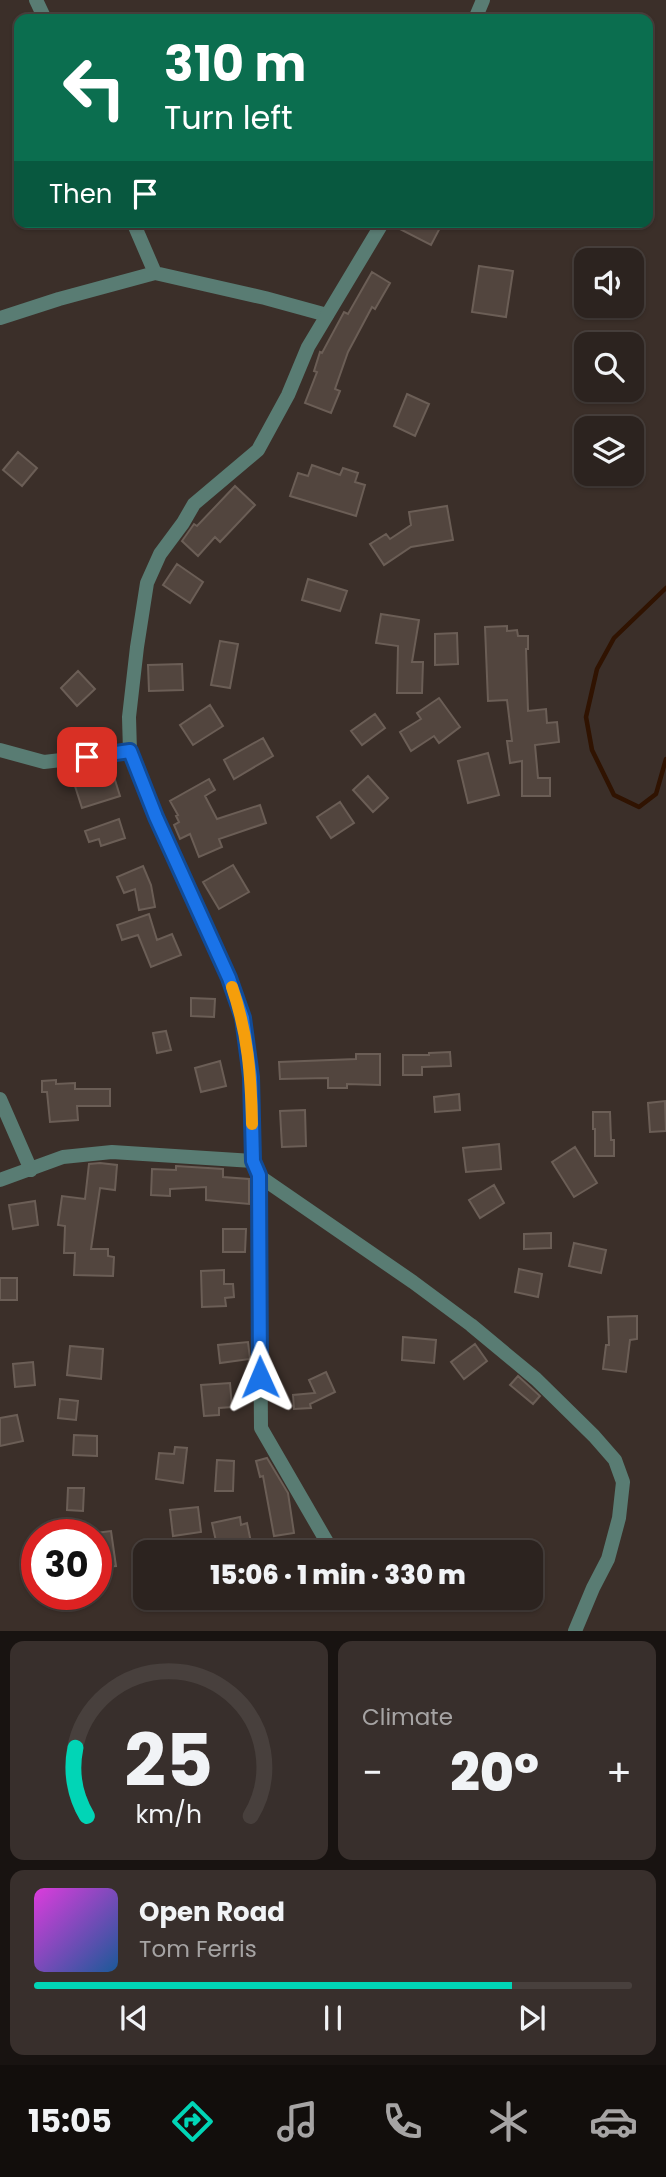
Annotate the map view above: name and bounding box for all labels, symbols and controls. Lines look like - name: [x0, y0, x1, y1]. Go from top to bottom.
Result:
- text: 310 m: [164, 30, 306, 98]
- icon: left: [49, 42, 140, 133]
- text: Turn left: [164, 95, 293, 140]
- icon: arrive: [126, 175, 164, 213]
- text: Then: [49, 176, 112, 212]
- map controls: [574, 248, 644, 486]
- button: sound: [574, 248, 644, 318]
- button: search: [574, 332, 644, 402]
- button: layers: [574, 416, 644, 486]
- pin: [57, 727, 117, 787]
- icon: arrive: [68, 738, 106, 776]
- position arrow: [223, 1340, 297, 1414]
- speed limit sign: 30: [21, 1519, 112, 1610]
- text: 15:06 · 1 min · 330 m: [210, 1557, 466, 1593]
- text: Climate: [362, 1701, 453, 1733]
- text: 25: [125, 1711, 213, 1812]
- text: 20°: [450, 1736, 539, 1809]
- text: −: [362, 1746, 383, 1799]
- text: +: [606, 1746, 632, 1799]
- text: km/h: [136, 1797, 202, 1832]
- text: Open Road: [139, 1894, 285, 1930]
- text: Tom Ferris: [139, 1933, 257, 1965]
- icon: previous: [115, 1999, 153, 2037]
- icon: pause: [314, 1999, 352, 2037]
- icon: next: [513, 1999, 551, 2037]
- icon: directions: [168, 2097, 217, 2146]
- icon: music: [273, 2097, 322, 2146]
- icon: phone: [378, 2097, 427, 2146]
- icon: climate: [484, 2097, 533, 2146]
- icon: car: [589, 2097, 638, 2146]
- text: 15:05: [28, 2098, 112, 2143]

